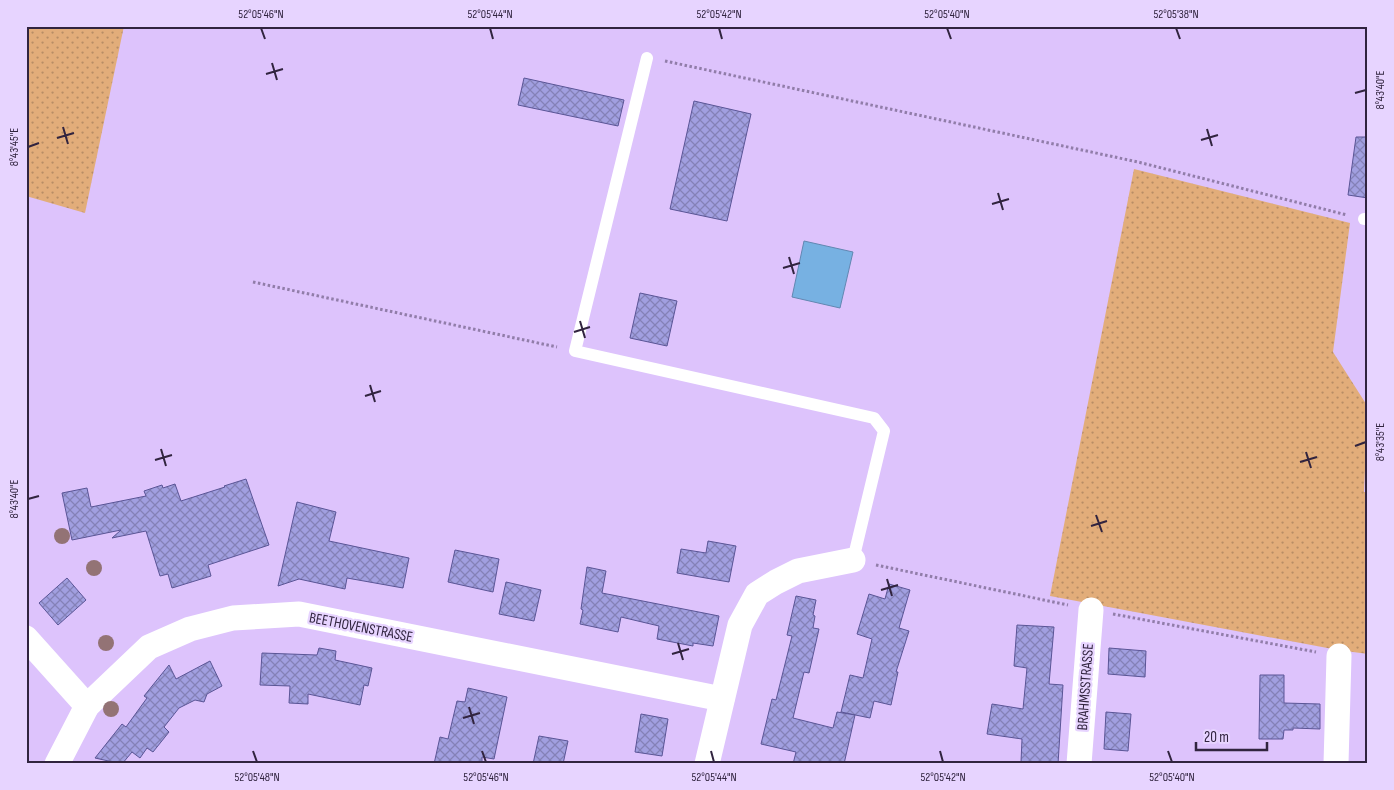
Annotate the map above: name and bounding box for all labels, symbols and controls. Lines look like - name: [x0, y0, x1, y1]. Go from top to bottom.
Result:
- text: 52°05'46"N: [238, 7, 284, 22]
- text: 52°05'44"N: [467, 7, 513, 22]
- text: 52°05'42"N: [696, 7, 742, 22]
- text: 52°05'40"N: [924, 7, 970, 22]
- text: 52°05'38"N: [1153, 7, 1199, 22]
- text: 8°43'40"E: [1373, 70, 1388, 110]
- text: 8°43'45"E: [7, 128, 22, 166]
- text: 8°43'35"E: [1373, 423, 1388, 461]
- text: 8°43'40"E: [7, 479, 22, 519]
- street label: BEETHOVENSTRASSE: [308, 608, 414, 647]
- street label: BRAHMSSTRASSE: [1073, 643, 1098, 731]
- scale bar: [1196, 720, 1268, 752]
- text: 20 m: [1204, 728, 1229, 747]
- text: 52°05'48"N: [234, 770, 280, 785]
- text: 52°05'46"N: [463, 770, 509, 785]
- text: 52°05'44"N: [691, 770, 737, 785]
- text: 52°05'42"N: [920, 770, 966, 785]
- text: 52°05'40"N: [1149, 770, 1195, 785]

